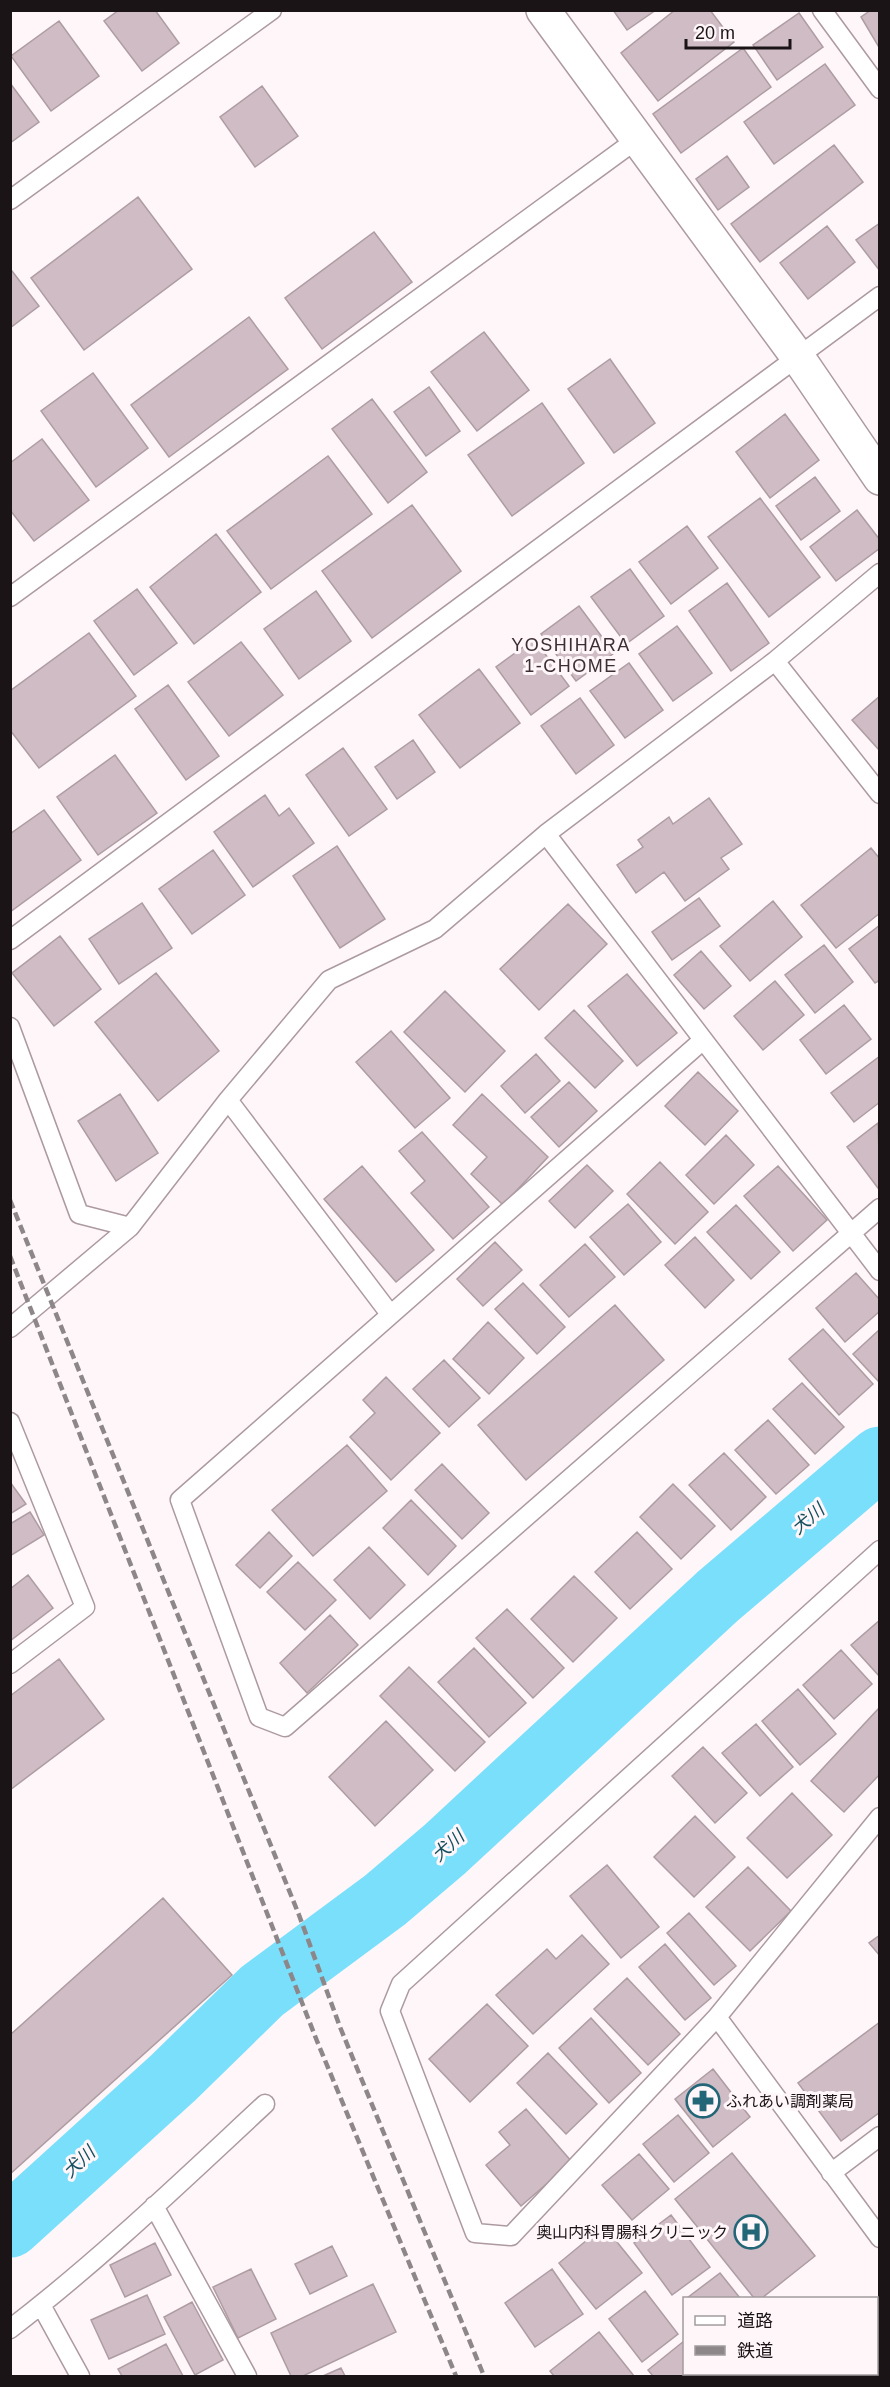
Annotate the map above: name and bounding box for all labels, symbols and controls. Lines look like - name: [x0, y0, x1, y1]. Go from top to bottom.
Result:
- scale bar: [686, 12, 790, 50]
- text: 20 m: [695, 23, 735, 43]
- district label: YOSHIHARA 1-CHOME: [511, 635, 631, 676]
- water label: 犬川: [788, 1498, 830, 1538]
- water label: 犬川: [428, 1825, 470, 1865]
- pharmacy icon: ふれあい調剤薬局: [685, 2083, 721, 2119]
- place label: ふれあい調剤薬局: [726, 2093, 854, 2110]
- water label: 犬川: [59, 2141, 100, 2182]
- hospital icon: 奥山内科胃腸科クリニック: [733, 2214, 769, 2250]
- place label: 奥山内科胃腸科クリニック: [536, 2224, 728, 2241]
- legend: [683, 2297, 878, 2375]
- text: 道路: [737, 2311, 773, 2331]
- text: 鉄道: [737, 2341, 773, 2361]

